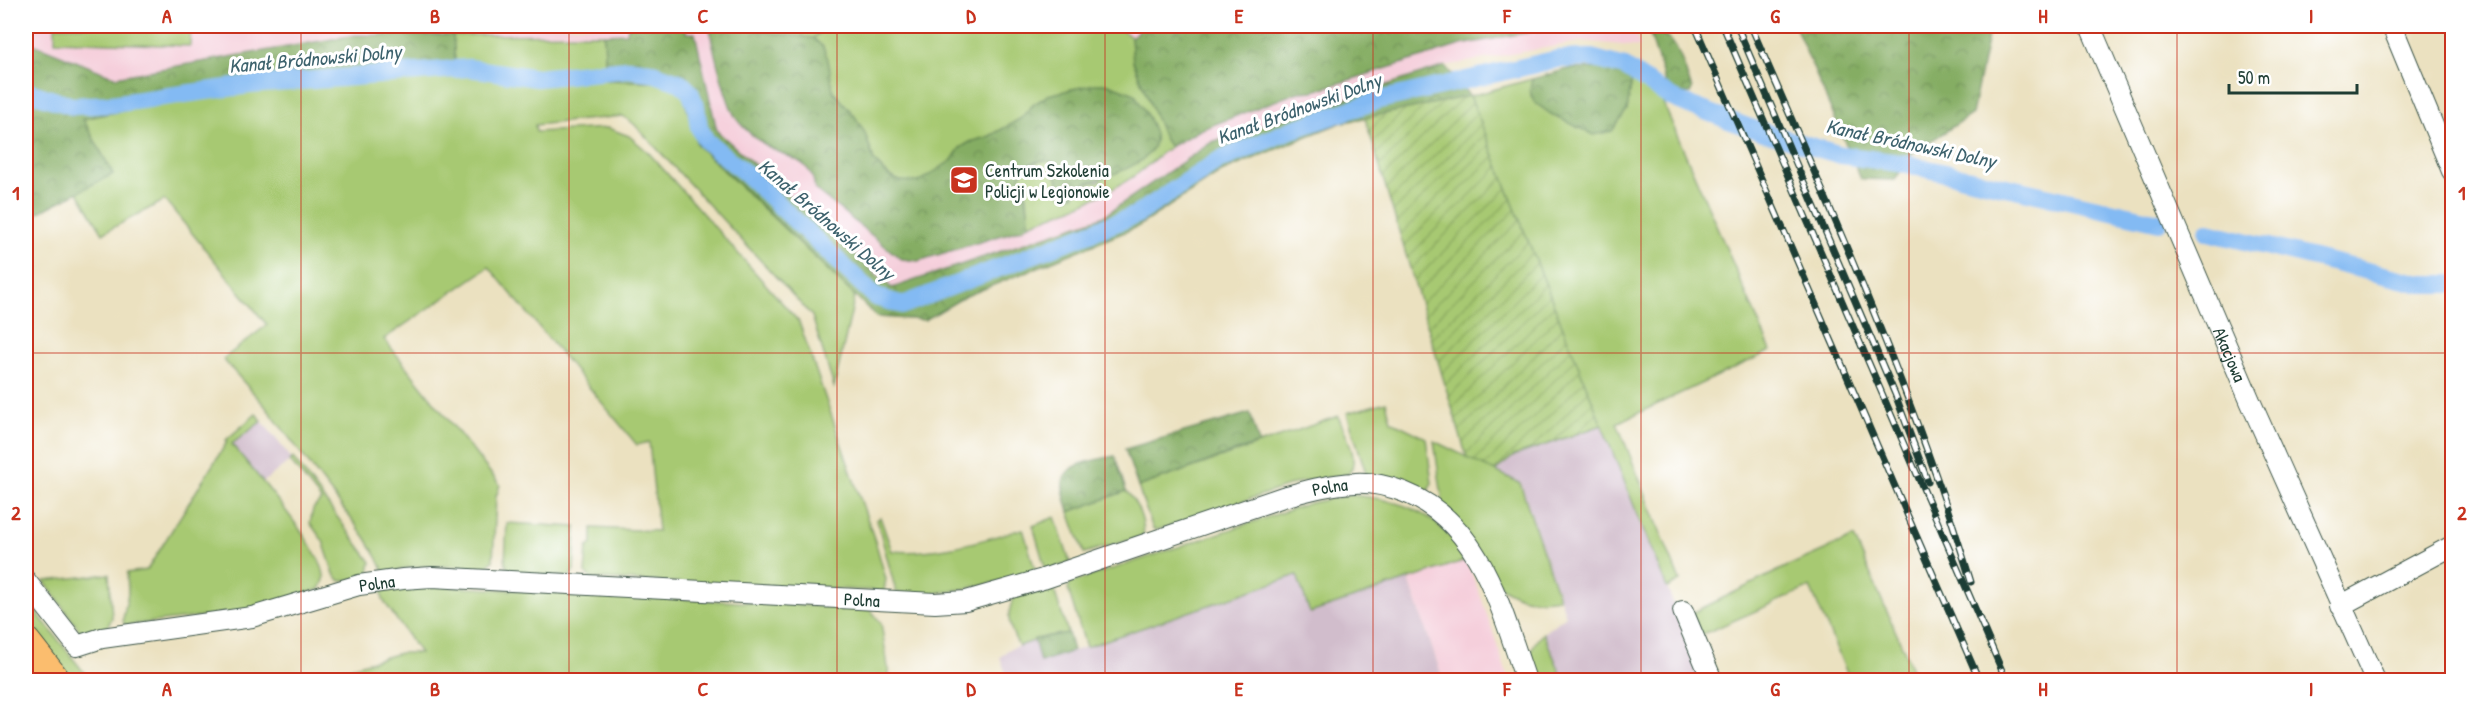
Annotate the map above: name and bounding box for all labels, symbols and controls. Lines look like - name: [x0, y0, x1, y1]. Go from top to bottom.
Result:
- text: A: [162, 2, 172, 29]
- text: B: [430, 2, 440, 29]
- text: C: [698, 2, 709, 29]
- text: D: [966, 2, 976, 29]
- text: E: [1235, 2, 1244, 29]
- text: F: [1502, 2, 1512, 29]
- text: G: [1770, 2, 1780, 29]
- text: H: [2038, 2, 2048, 29]
- text: I: [2309, 2, 2313, 29]
- water label: Kanał Bródnowski Dolny: [228, 37, 405, 80]
- scale bar: [2229, 57, 2356, 95]
- water label: Kanał Bródnowski Dolny: [1213, 65, 1388, 151]
- text: 50 m: [2238, 65, 2270, 90]
- water label: Kanał Bródnowski Dolny: [1823, 112, 2001, 176]
- water label: Kanał Bródnowski Dolny: [752, 152, 903, 288]
- place label: Centrum Szkolenia Policji w Legionowie: [985, 158, 1110, 204]
- school or university icon: Centrum Szkolenia Policji w Legionowie: [948, 164, 980, 196]
- text: 1: [12, 179, 20, 206]
- text: 1: [2458, 179, 2466, 206]
- street label: Akacjowa: [2207, 323, 2253, 386]
- street label: Polna: [1309, 471, 1349, 502]
- text: 2: [11, 499, 21, 526]
- text: 2: [2457, 499, 2467, 526]
- street label: Polna: [357, 568, 396, 597]
- street label: Polna: [843, 586, 881, 613]
- text: A: [162, 675, 172, 702]
- text: B: [430, 675, 440, 702]
- text: C: [698, 675, 709, 702]
- text: D: [966, 675, 976, 702]
- text: E: [1235, 675, 1244, 702]
- text: F: [1502, 675, 1512, 702]
- text: G: [1770, 675, 1780, 702]
- text: H: [2038, 675, 2048, 702]
- text: I: [2309, 675, 2313, 702]

